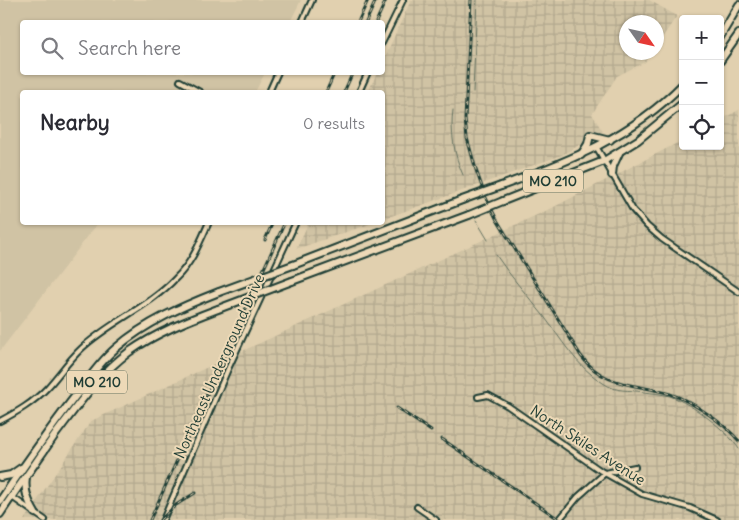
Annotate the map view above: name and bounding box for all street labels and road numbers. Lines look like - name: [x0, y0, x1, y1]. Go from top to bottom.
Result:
- road number: MO 210: [523, 170, 583, 192]
- street label: Northeast Underground Drive: [170, 271, 268, 461]
- road number: MO 210: [67, 371, 127, 394]
- street label: North Skiles Avenue: [527, 401, 649, 489]

